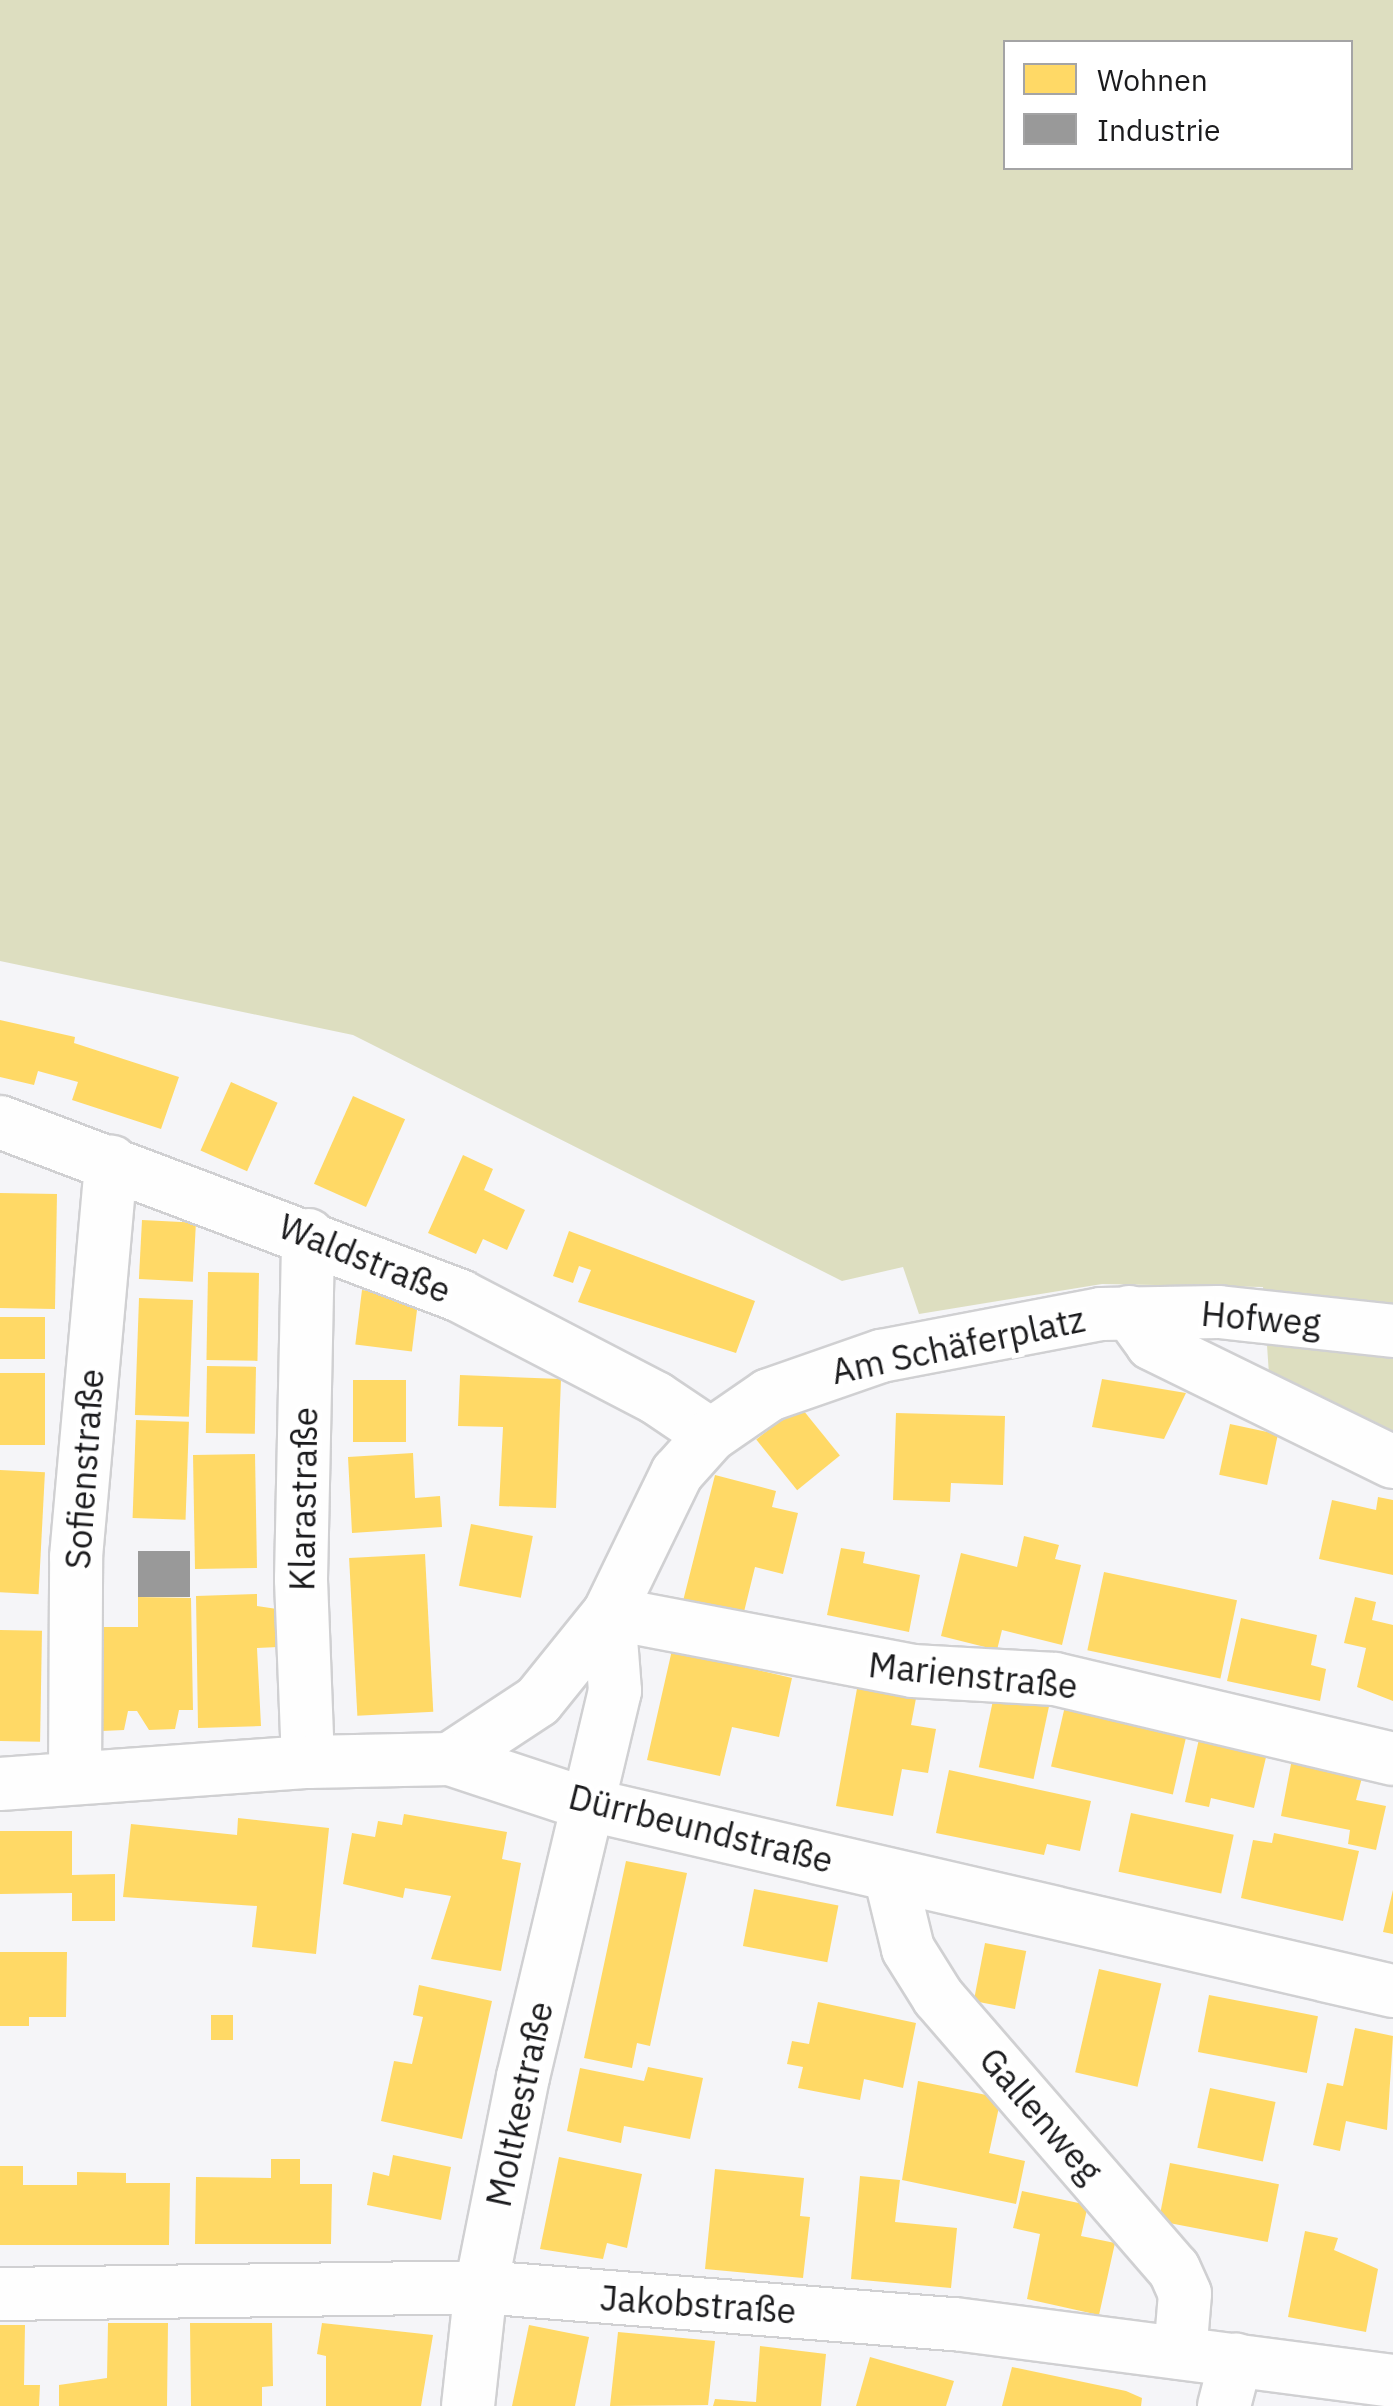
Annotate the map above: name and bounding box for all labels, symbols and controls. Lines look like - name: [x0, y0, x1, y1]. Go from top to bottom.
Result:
- legend: [1003, 40, 1353, 170]
- text: Wohnen: [1097, 60, 1208, 99]
- text: Industrie: [1097, 110, 1220, 149]
- street label: Waldstraße: [273, 1205, 457, 1311]
- street label: Hofweg: [1199, 1292, 1323, 1344]
- street label: Am Schäferplatz: [827, 1298, 1089, 1392]
- street label: Sofienstraße: [56, 1367, 112, 1571]
- street label: Klarastraße: [280, 1407, 326, 1591]
- street label: Marienstraße: [866, 1643, 1080, 1707]
- street label: Dürrbeundstraße: [565, 1775, 837, 1881]
- street label: Moltkestraße: [477, 1998, 561, 2210]
- street label: Gallenweg: [971, 2039, 1111, 2191]
- street label: Jakobstraße: [599, 2276, 797, 2332]

